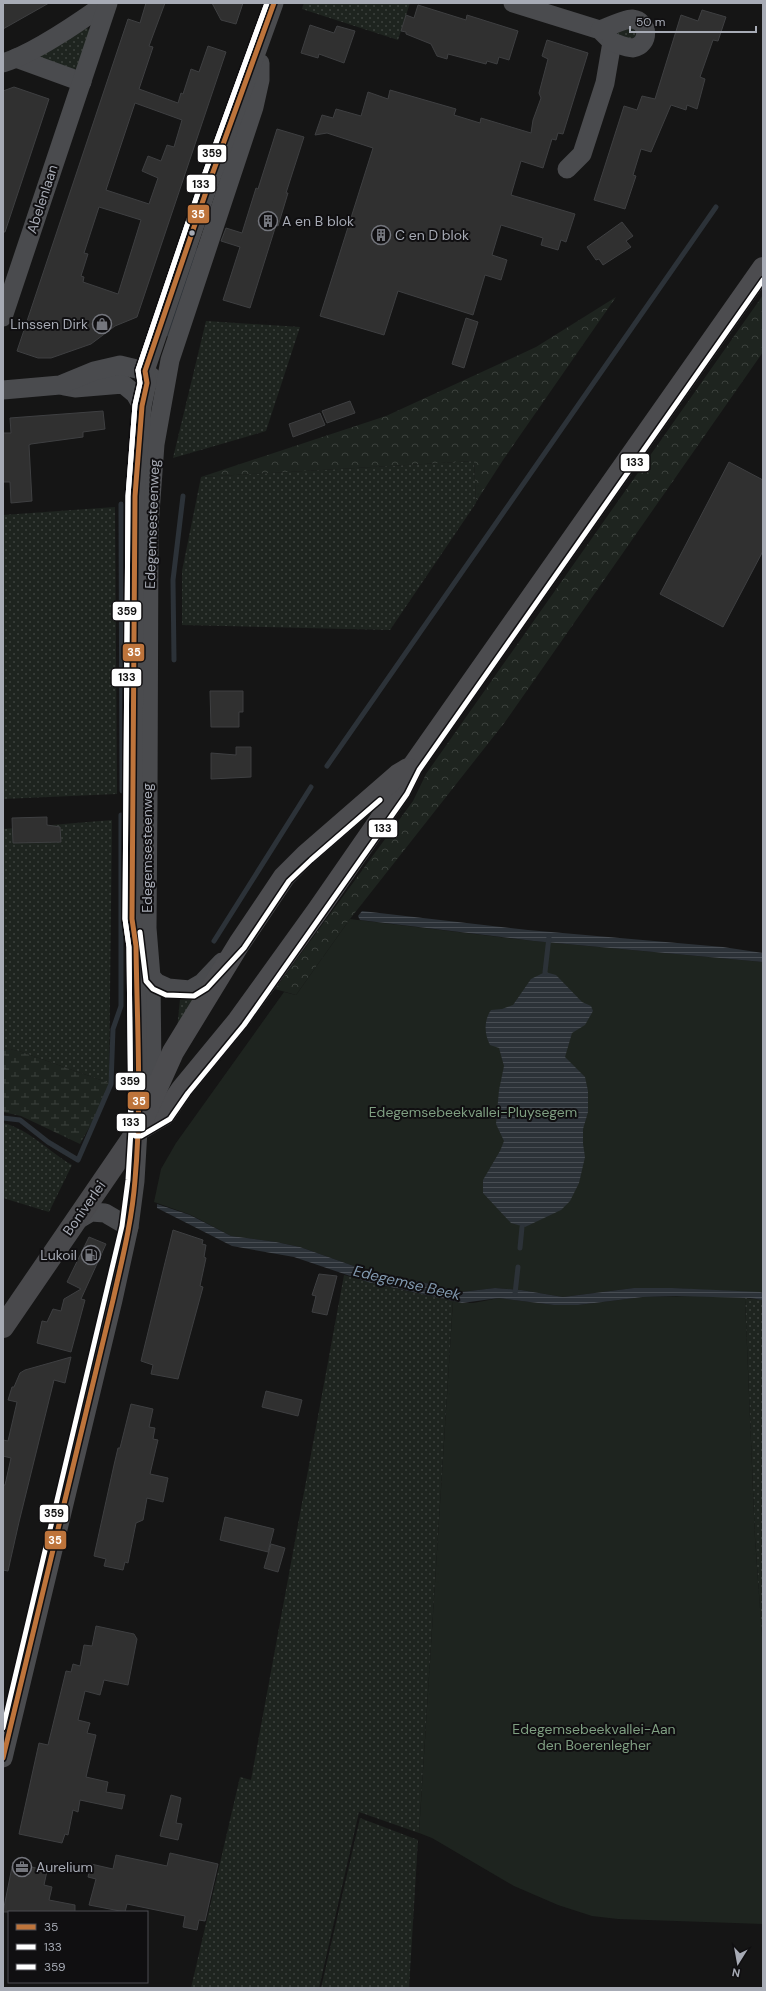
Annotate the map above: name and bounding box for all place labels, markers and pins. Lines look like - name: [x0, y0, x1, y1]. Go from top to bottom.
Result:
- building icon: A en B blok: [257, 210, 279, 232]
- place label: A en B blok: [282, 212, 354, 230]
- building icon: C en D blok: [370, 224, 392, 246]
- place label: C en D blok: [395, 226, 469, 244]
- unlabelled marker: [187, 228, 197, 238]
- shop icon: Linssen Dirk: [91, 313, 113, 335]
- place label: Linssen Dirk: [10, 315, 88, 333]
- fuel station icon: Lukoil: [80, 1244, 102, 1266]
- place label: Lukoil: [40, 1246, 77, 1264]
- office icon: Aurelium: [11, 1856, 33, 1878]
- place label: Aurelium: [36, 1858, 93, 1876]

